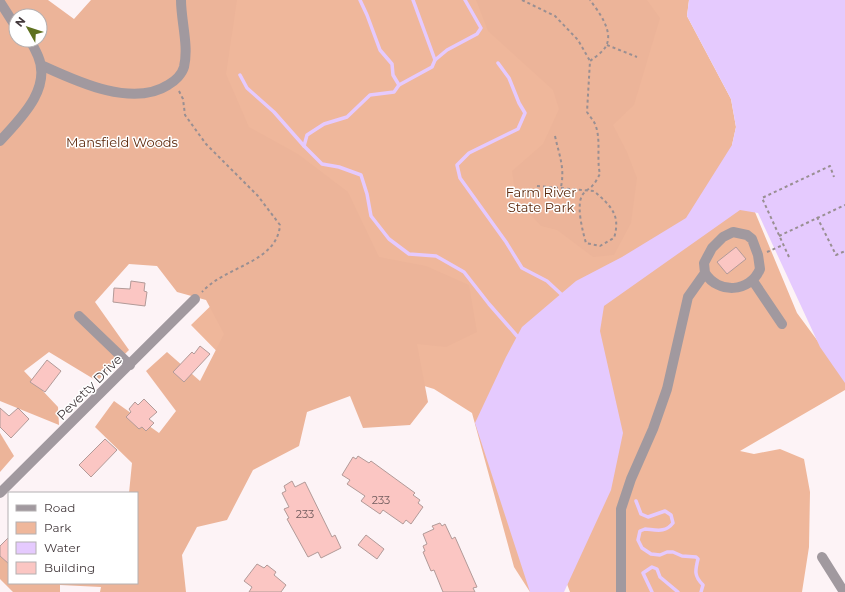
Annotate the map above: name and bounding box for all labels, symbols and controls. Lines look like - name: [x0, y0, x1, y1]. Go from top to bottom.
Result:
- north arrow: [8, 8, 48, 48]
- text: N: [12, 14, 28, 30]
- park label: Mansfield Woods: [66, 134, 178, 150]
- park label: Farm River State Park: [506, 184, 576, 215]
- street label: Pevetty Drive: [53, 351, 125, 423]
- legend: [8, 492, 138, 584]
- house number: 233: [372, 493, 390, 507]
- text: Road: [44, 500, 75, 515]
- house number: 233: [296, 507, 314, 521]
- text: Park: [44, 520, 72, 535]
- text: Water: [44, 540, 81, 555]
- text: Building: [44, 560, 95, 575]

